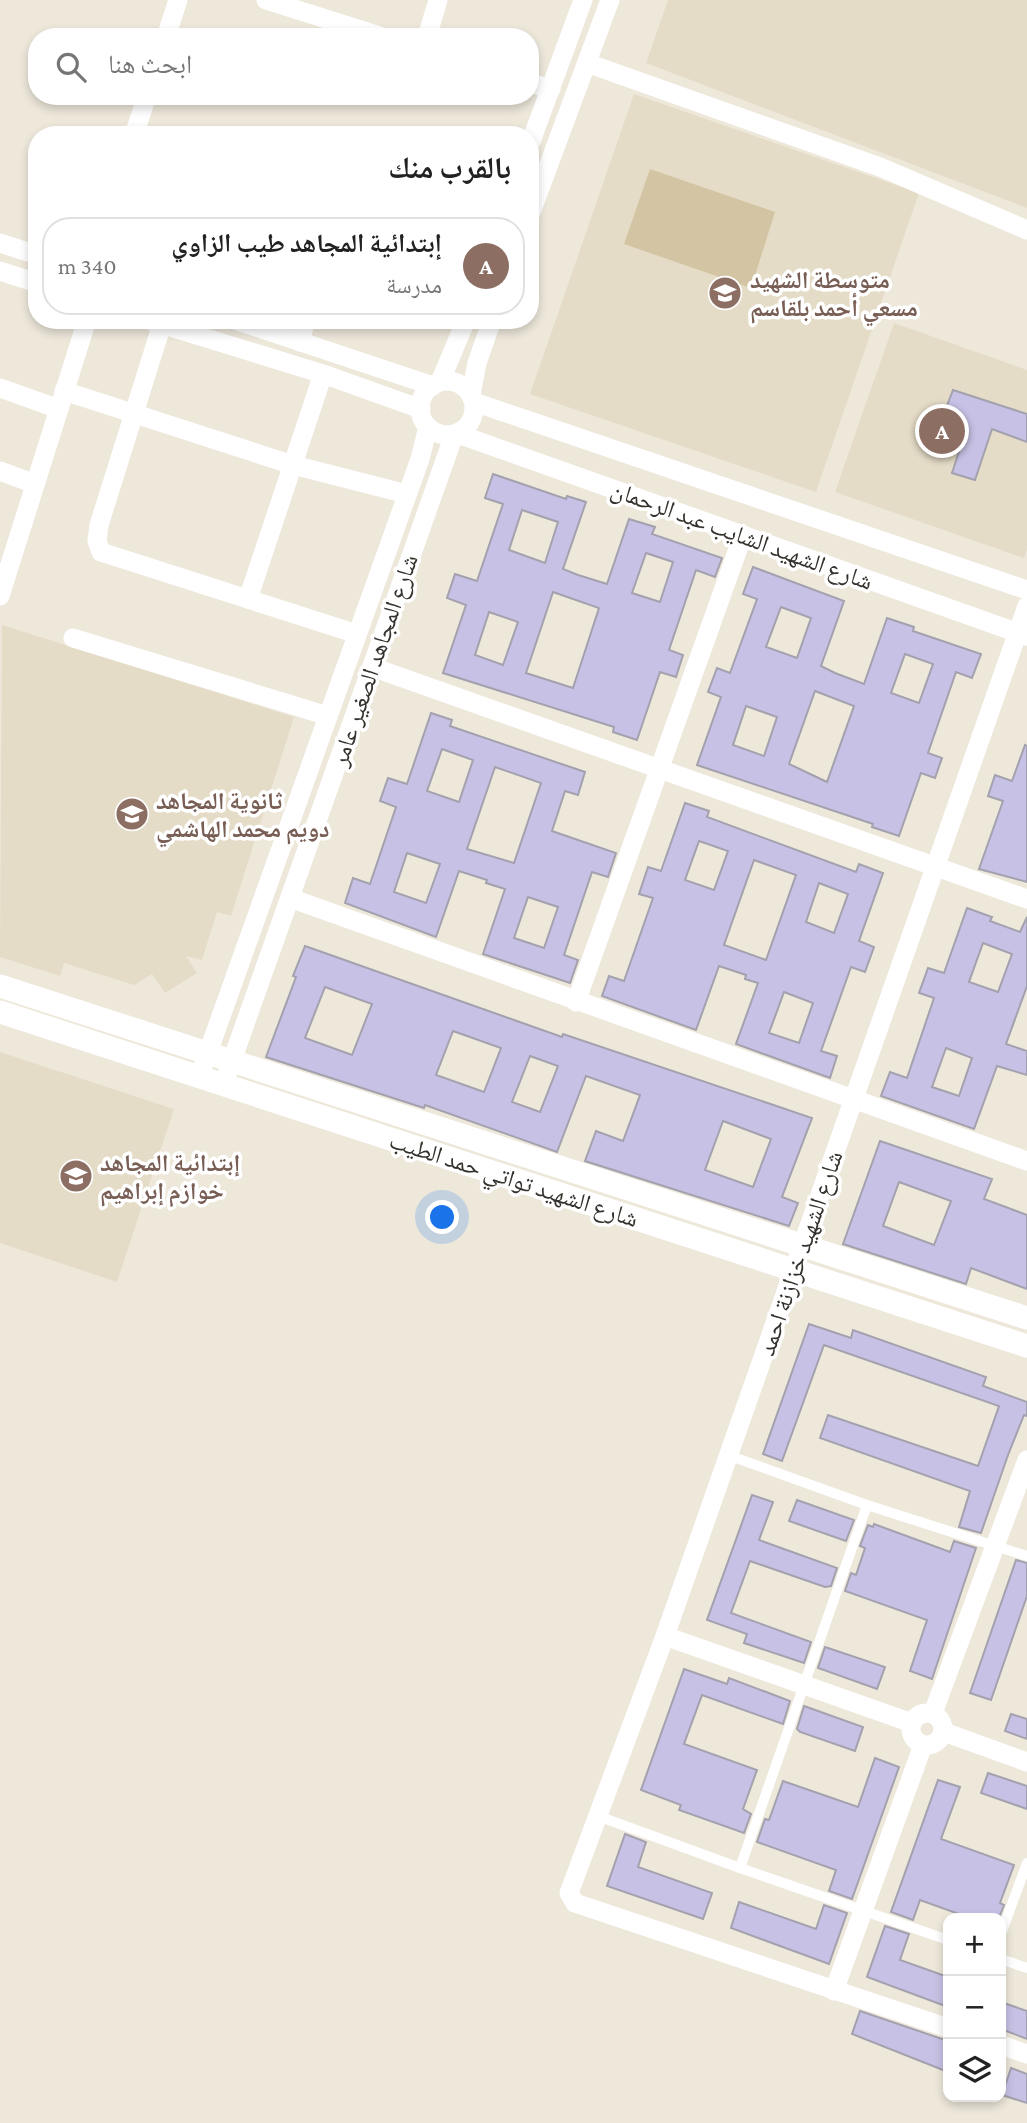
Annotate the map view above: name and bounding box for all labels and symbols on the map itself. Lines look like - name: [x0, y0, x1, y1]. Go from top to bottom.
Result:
- place label: متوسطة الشهيد مسعي أحمد بلقاسم: [750, 266, 918, 326]
- school or university icon: متوسطة الشهيد مسعي أحمد بلقاسم: [706, 274, 744, 312]
- pin: A: [919, 405, 965, 457]
- street label: شارع الشهيد الشايب عبد الرحمان: [607, 475, 877, 597]
- street label: شارع المجاهد الصغير عامر: [325, 551, 425, 771]
- place label: ثانوية المجاهد دويم محمد الهاشمي: [156, 787, 330, 847]
- school or university icon: ثانوية المجاهد دويم محمد الهاشمي: [113, 795, 151, 833]
- street label: شارع الشهيد تواتي حمد الطيب: [384, 1126, 642, 1238]
- street label: شارع الشهيد خزازنة احمد: [752, 1147, 850, 1360]
- place label: إبتدائية المجاهد خوازم إبراهيم: [100, 1149, 240, 1208]
- school or university icon: إبتدائية المجاهد خوازم إبراهيم: [57, 1157, 95, 1195]
- your location: [425, 1200, 459, 1234]

